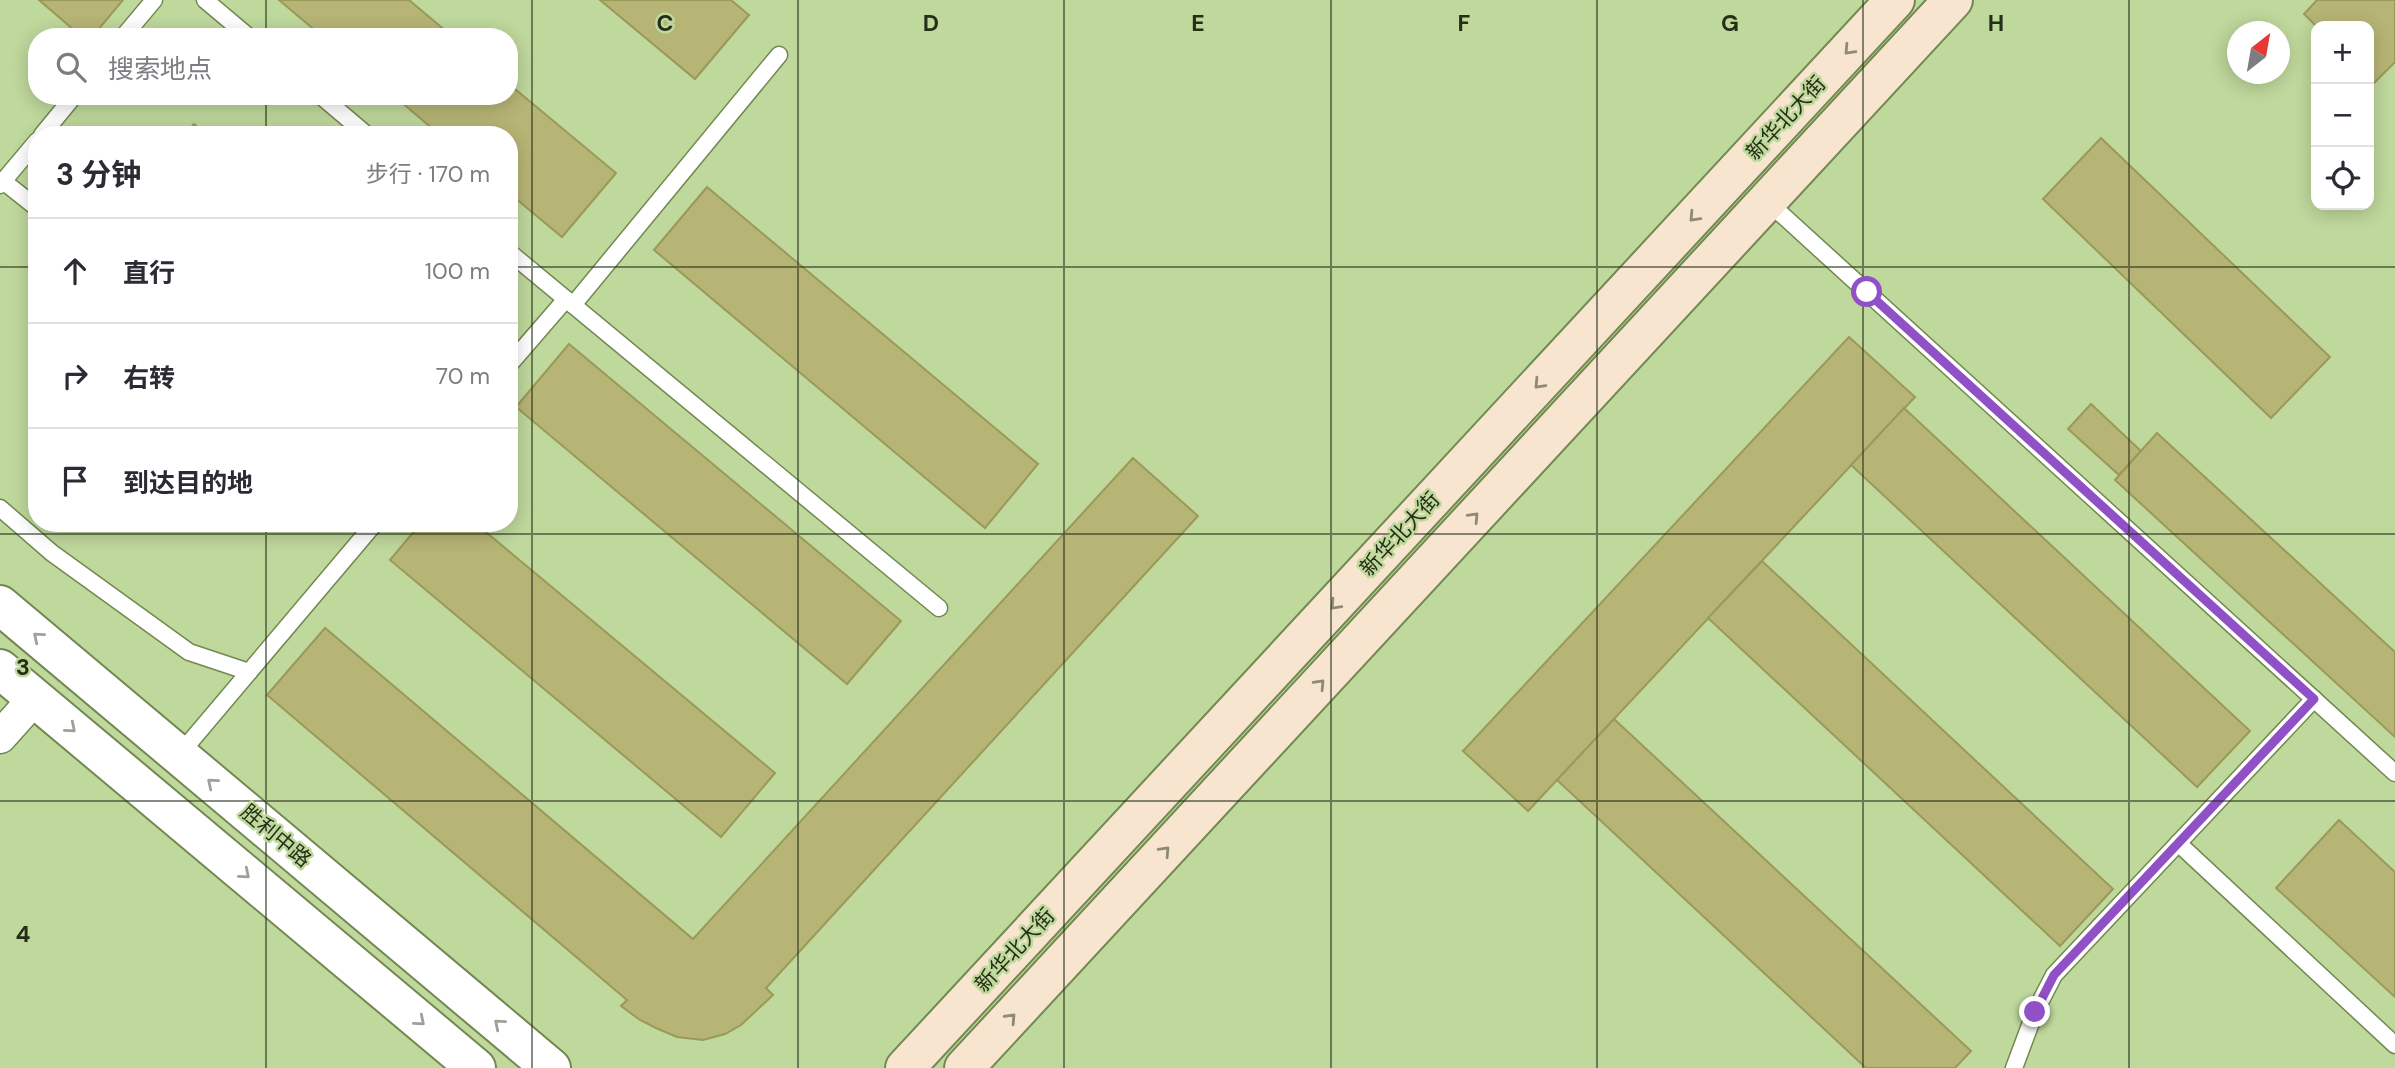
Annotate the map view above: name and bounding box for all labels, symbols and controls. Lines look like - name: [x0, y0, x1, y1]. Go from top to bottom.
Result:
- text: C: [657, 8, 673, 38]
- text: D: [923, 8, 939, 38]
- text: E: [1191, 8, 1205, 38]
- text: F: [1458, 8, 1471, 38]
- text: G: [1721, 8, 1739, 38]
- text: H: [1988, 8, 2004, 38]
- north arrow: [2227, 21, 2290, 84]
- map controls: [2311, 21, 2374, 210]
- button: +: [2311, 21, 2374, 84]
- search box: [28, 28, 518, 105]
- one-way arrow: [1844, 42, 1857, 55]
- icon: search: [52, 48, 90, 86]
- text: 搜索地点: [108, 52, 212, 86]
- street label: 新华北大街: [1740, 70, 1832, 166]
- button: −: [2311, 84, 2374, 147]
- button: locate: [2311, 147, 2374, 210]
- text: 3 分钟: [56, 155, 141, 194]
- text: 步行 · 170 m: [366, 159, 490, 189]
- one-way arrow: [1690, 209, 1702, 222]
- icon: ahead: [56, 252, 94, 290]
- text: 直行: [123, 256, 175, 290]
- text: 100 m: [425, 256, 490, 286]
- route start: [1851, 276, 1882, 307]
- icon: right: [56, 357, 94, 395]
- text: 右转: [123, 361, 175, 395]
- text: 70 m: [436, 361, 490, 391]
- one-way arrow: [1535, 376, 1548, 389]
- icon: arrive: [56, 462, 94, 500]
- text: 到达目的地: [123, 466, 253, 500]
- street label: 新华北大街: [1354, 486, 1446, 582]
- one-way arrow: [1466, 512, 1479, 525]
- one-way arrow: [1330, 597, 1343, 610]
- one-way arrow: [33, 633, 46, 645]
- text: 3: [16, 652, 30, 682]
- one-way arrow: [1311, 679, 1324, 692]
- one-way arrow: [63, 720, 76, 732]
- one-way arrow: [208, 779, 221, 791]
- street label: 胜利中路: [235, 798, 317, 874]
- one-way arrow: [1157, 846, 1169, 859]
- one-way arrow: [237, 866, 250, 878]
- street label: 新华北大街: [969, 902, 1061, 998]
- text: 4: [16, 919, 31, 949]
- route end: [2019, 996, 2050, 1027]
- one-way arrow: [412, 1012, 424, 1025]
- one-way arrow: [1002, 1013, 1015, 1026]
- one-way arrow: [494, 1020, 507, 1032]

